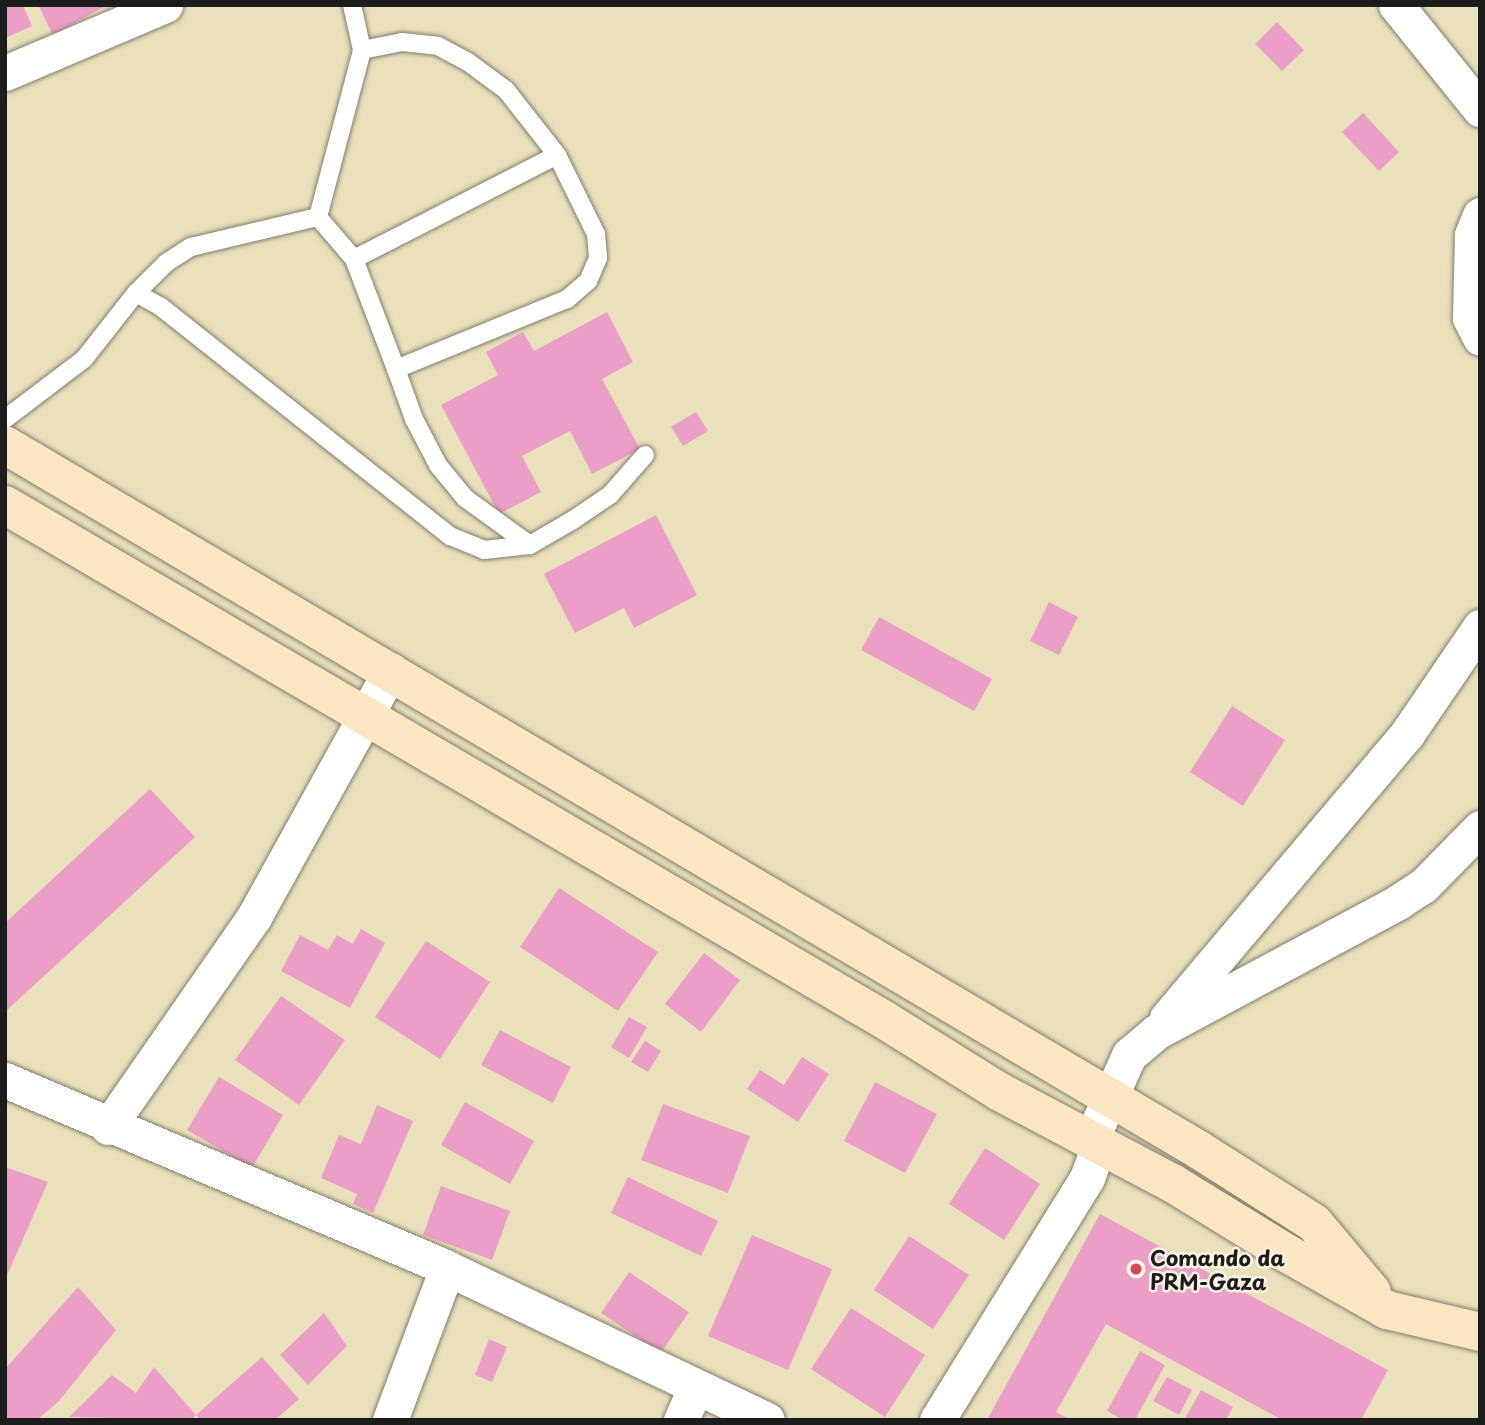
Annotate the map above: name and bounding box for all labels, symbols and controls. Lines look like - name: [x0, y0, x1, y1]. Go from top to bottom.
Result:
- place label: Comando da PRM-Gaza: [1150, 1244, 1285, 1294]
- marker: Comando da PRM-Gaza: [1128, 1261, 1144, 1277]

